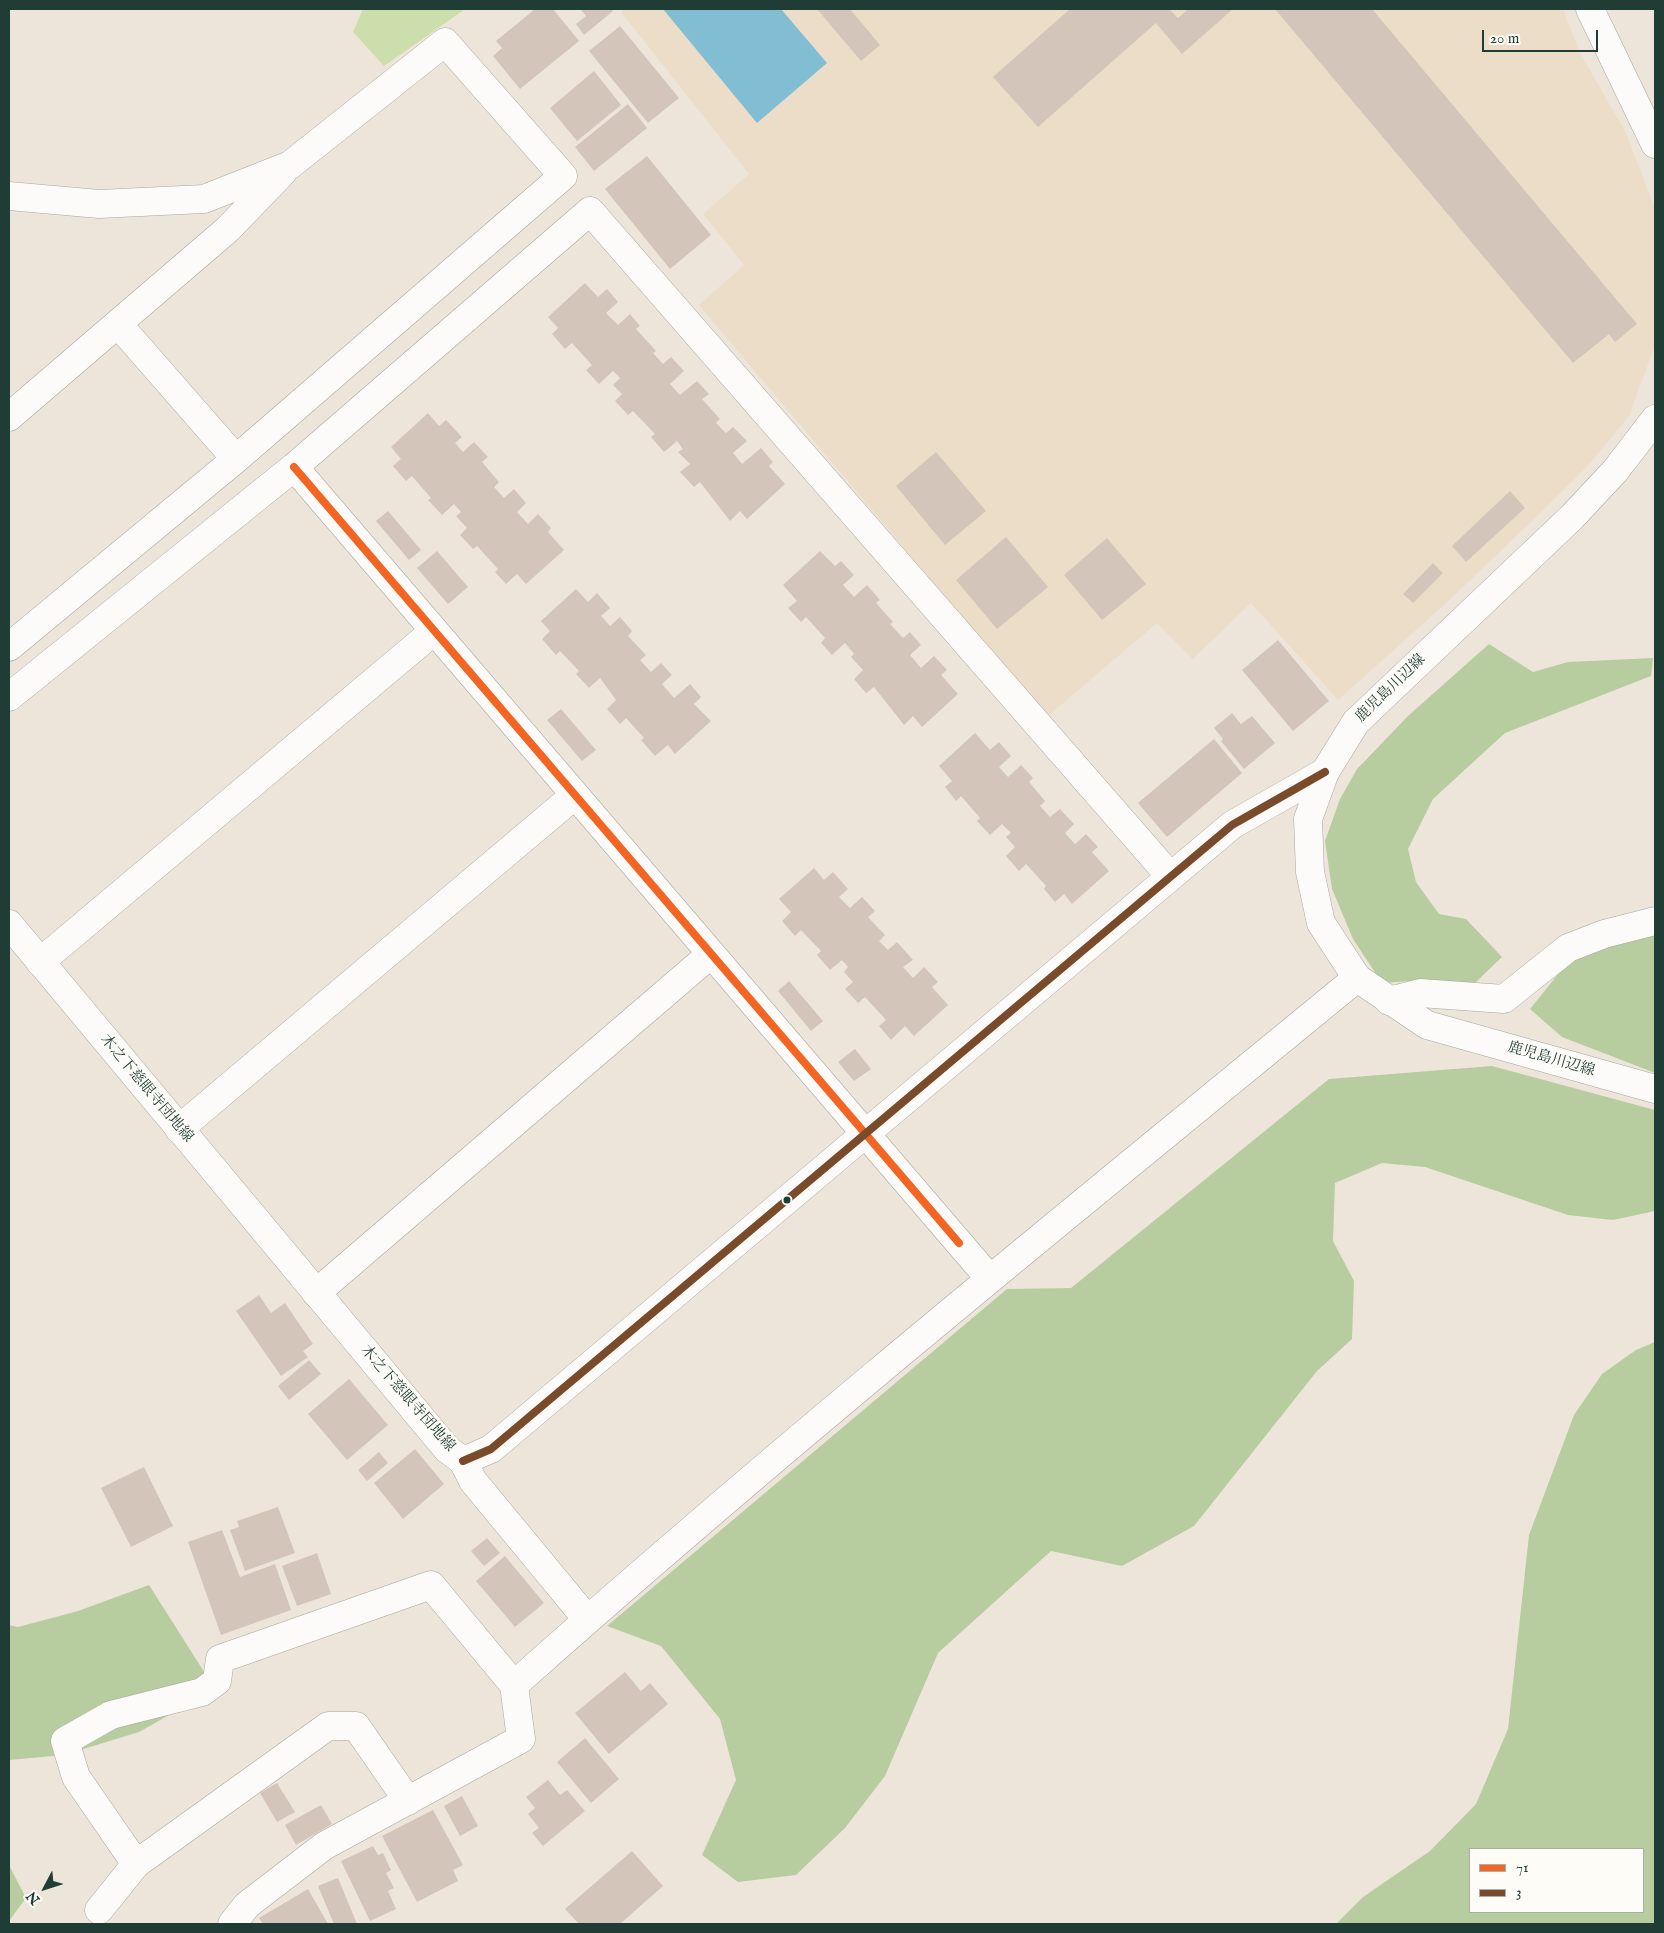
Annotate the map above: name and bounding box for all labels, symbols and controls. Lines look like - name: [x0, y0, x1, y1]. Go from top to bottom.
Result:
- scale bar: [1484, 20, 1600, 52]
- text: 20 m: [1490, 29, 1519, 48]
- street label: 鹿児島川辺線: [1352, 651, 1430, 727]
- street label: 木之下慈眼寺団地線: [96, 1032, 196, 1146]
- street label: 鹿児島川辺線: [1505, 1039, 1597, 1081]
- unlabelled marker: [782, 1195, 792, 1205]
- street label: 木之下慈眼寺団地線: [356, 1342, 458, 1456]
- legend: [1469, 1848, 1644, 1913]
- text: 71: [1516, 1858, 1529, 1877]
- north arrow: [20, 1863, 70, 1913]
- text: 3: [1516, 1883, 1522, 1902]
- text: N: [23, 1887, 44, 1908]

